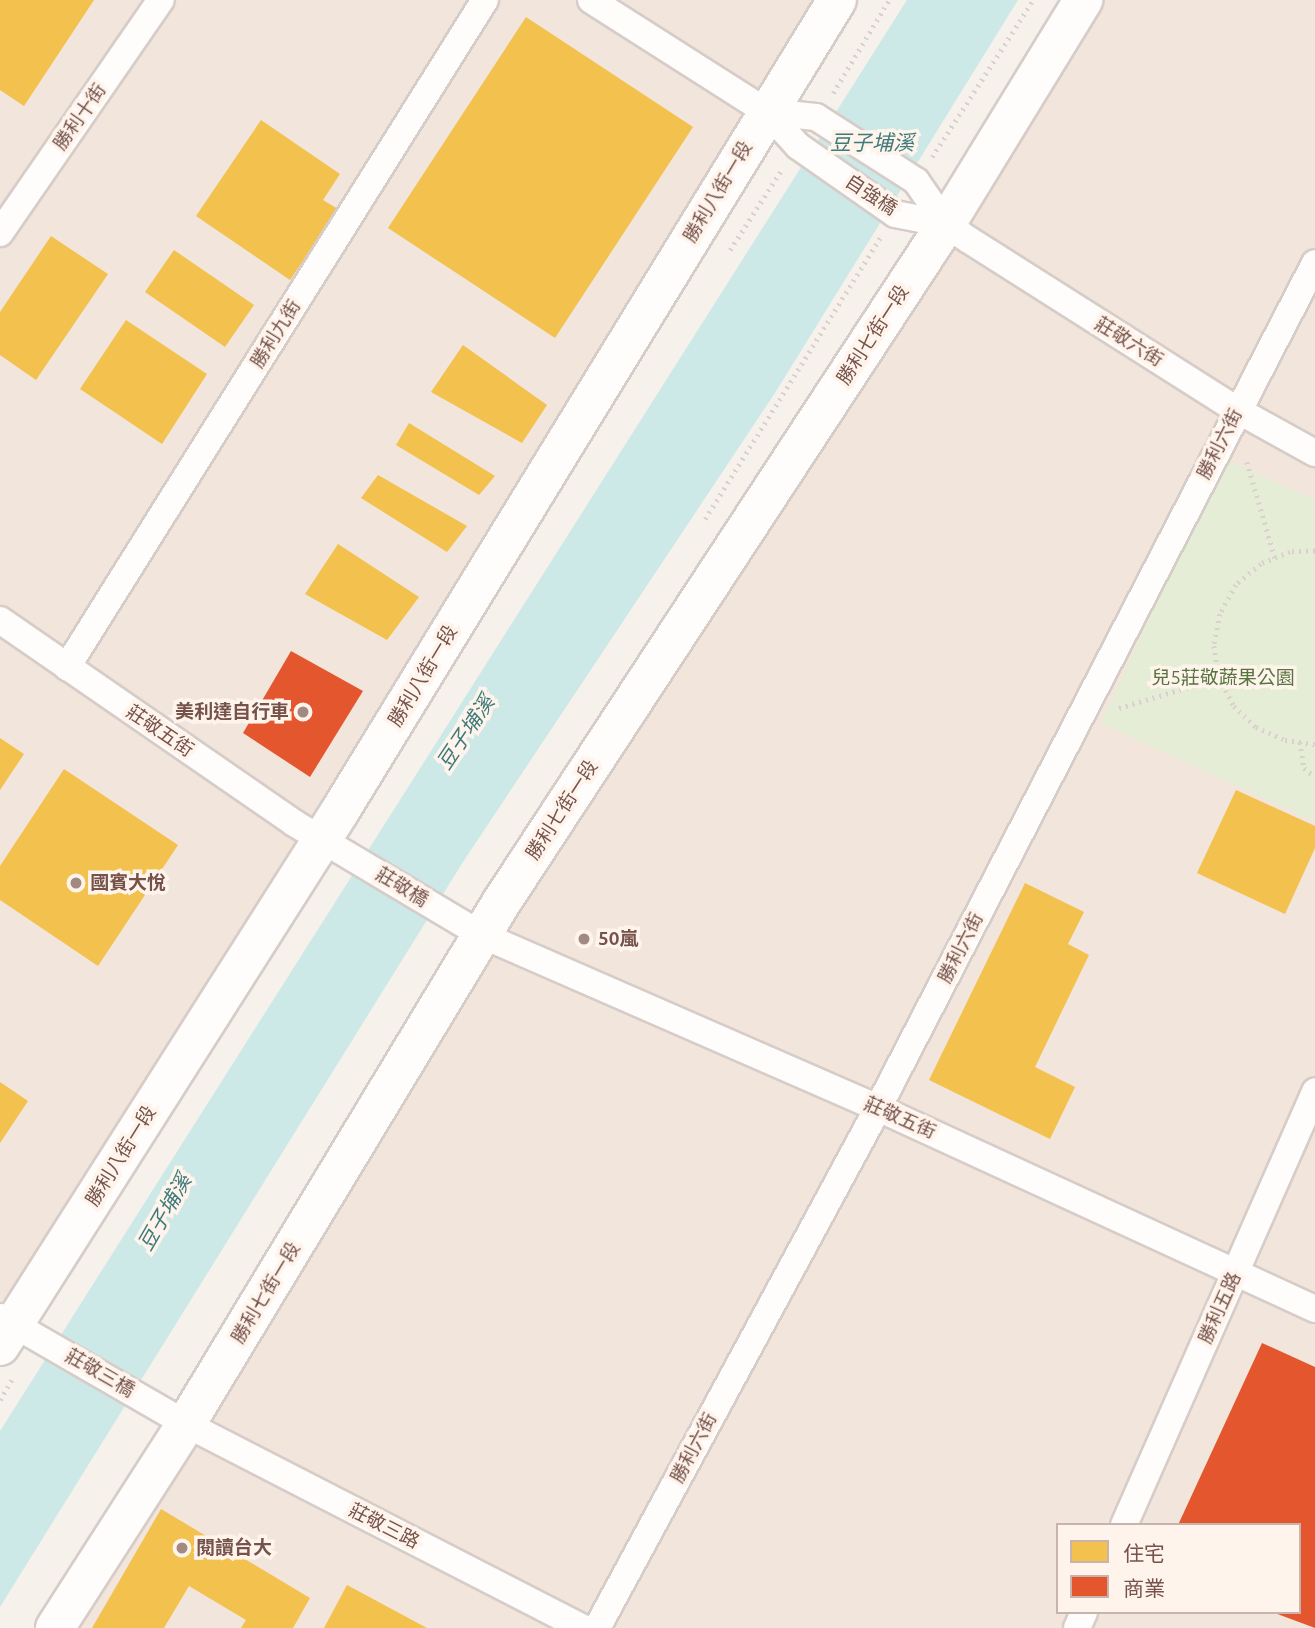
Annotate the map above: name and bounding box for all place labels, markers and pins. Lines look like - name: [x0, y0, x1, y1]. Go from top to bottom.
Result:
- place label: 美利達自行車: [175, 701, 289, 723]
- marker: 美利達自行車: [295, 704, 311, 720]
- place label: 國賓大悅: [90, 872, 166, 894]
- marker: 國賓大悅: [68, 875, 84, 891]
- place label: 50嵐: [598, 928, 638, 950]
- marker: 50嵐: [576, 931, 592, 947]
- place label: 閱讀台大: [196, 1537, 272, 1559]
- marker: 閱讀台大: [174, 1540, 190, 1556]

